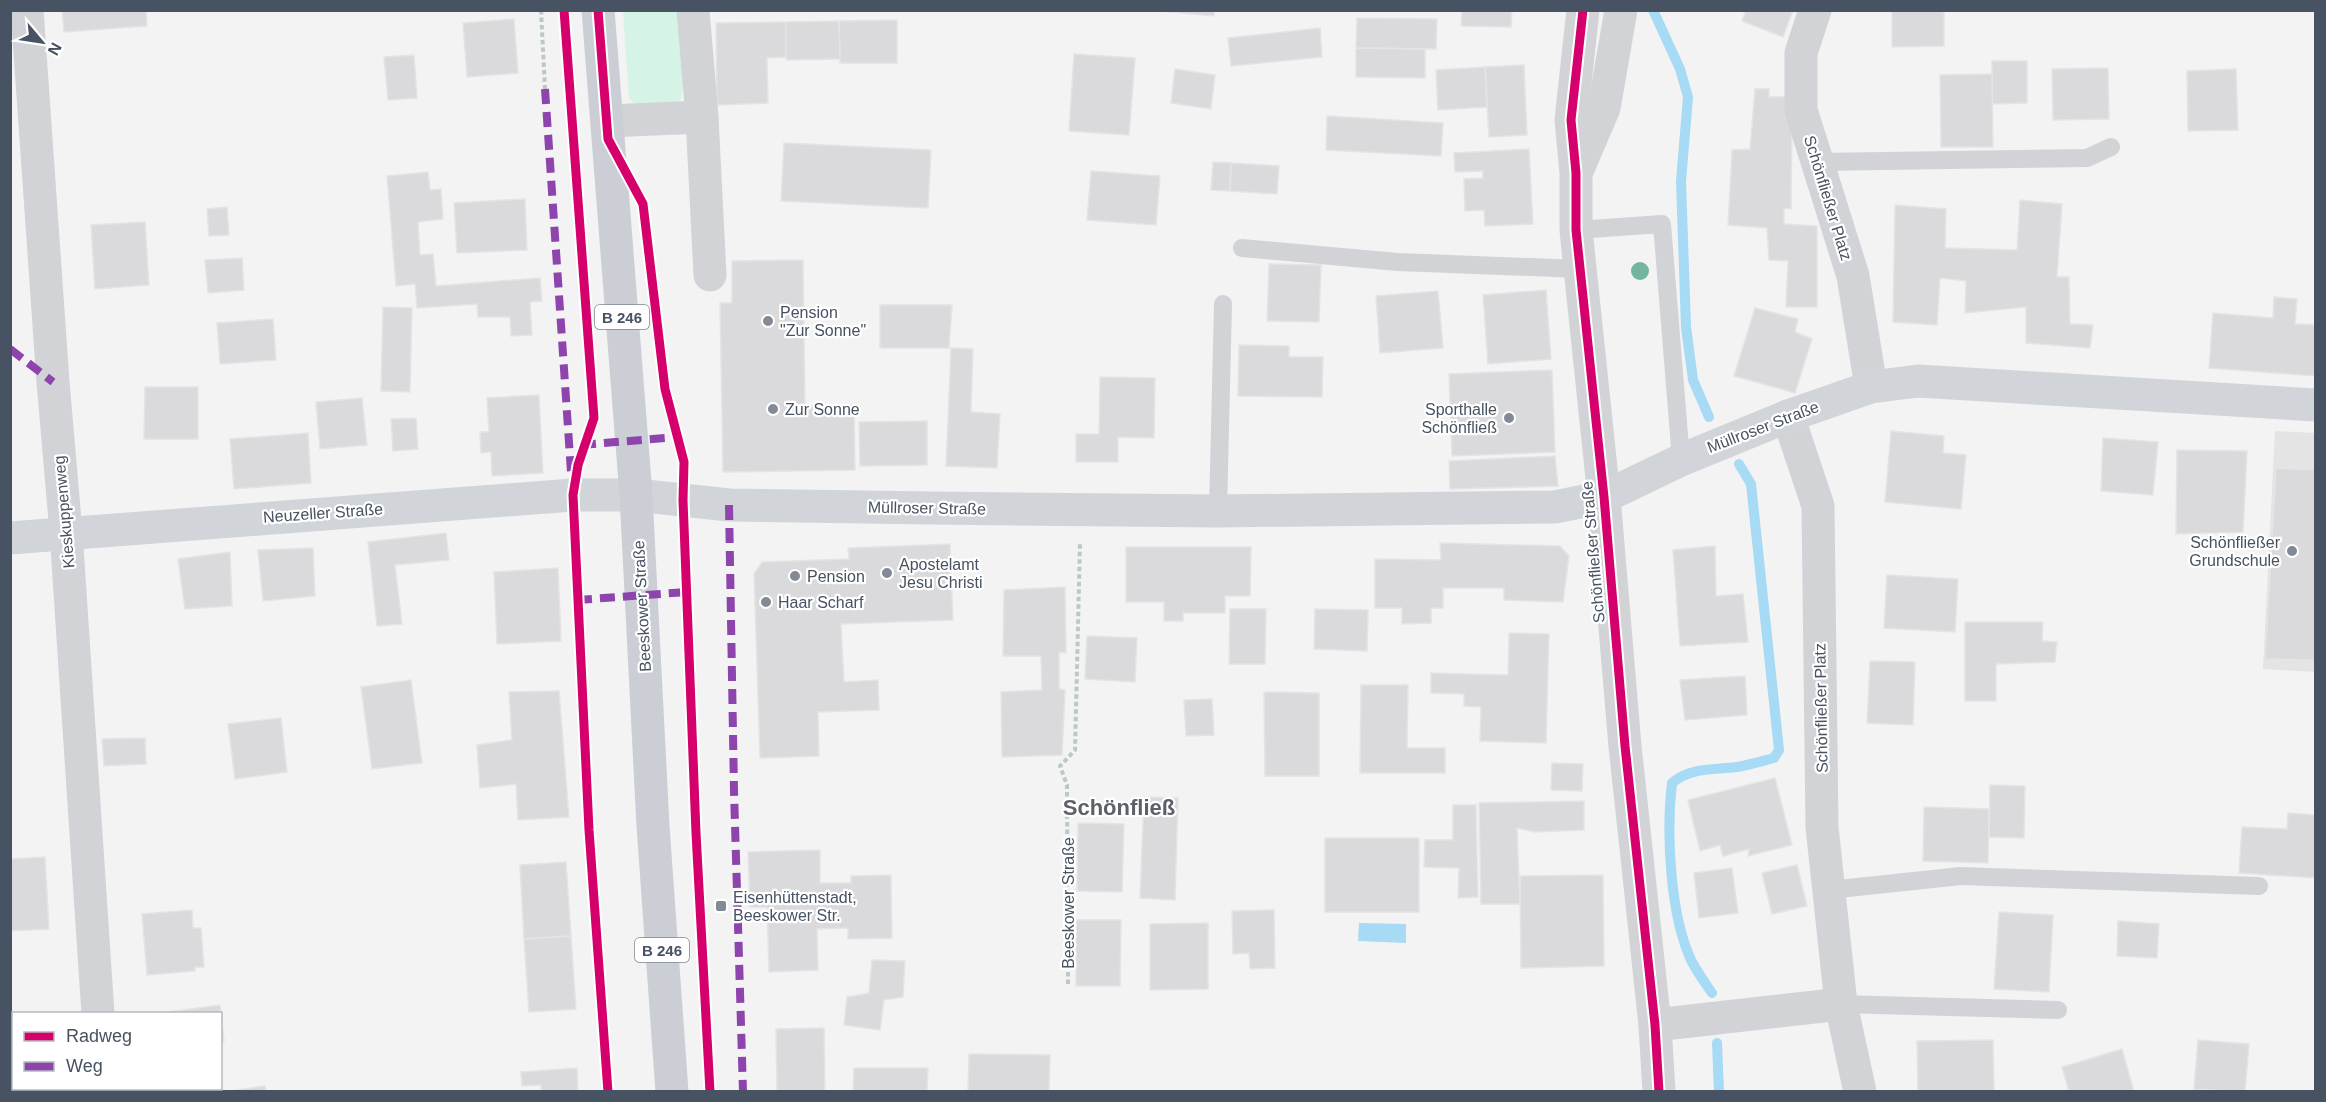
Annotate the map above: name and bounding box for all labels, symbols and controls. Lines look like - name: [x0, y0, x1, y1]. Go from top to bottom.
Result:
- north arrow: [12, 12, 72, 72]
- text: N: [44, 40, 65, 58]
- street label: Schönfließer Platz: [1801, 133, 1855, 263]
- place label: Pension "Zur Sonne": [780, 304, 866, 339]
- road number: B 246: [595, 305, 649, 329]
- marker: Pension "Zur Sonne": [761, 314, 775, 328]
- street label: Müllroser Straße: [1705, 398, 1821, 456]
- place label: Zur Sonne: [785, 401, 860, 418]
- place label: Sporthalle Schönfließ: [1421, 401, 1497, 436]
- marker: Zur Sonne: [766, 402, 780, 416]
- marker: Sporthalle Schönfließ: [1502, 411, 1516, 425]
- street label: Kieskuppenweg: [51, 455, 77, 569]
- street label: Schönfließer Straße: [1578, 480, 1608, 624]
- street label: Müllroser Straße: [868, 498, 986, 518]
- street label: Neuzeller Straße: [263, 500, 384, 526]
- place label: Schönfließer Grundschule: [2189, 534, 2281, 569]
- street label: Beeskower Straße: [630, 540, 654, 672]
- marker: Schönfließer Grundschule: [2285, 544, 2299, 558]
- place label: Apostelamt Jesu Christi: [899, 556, 983, 591]
- marker: Apostelamt Jesu Christi: [880, 566, 894, 580]
- place label: Pension: [807, 568, 865, 585]
- marker: Pension: [788, 569, 802, 583]
- place label: Haar Scharf: [778, 594, 864, 611]
- marker: Haar Scharf: [759, 595, 773, 609]
- street label: Schönfließer Platz: [1811, 643, 1831, 773]
- district label: Schönfließ: [1063, 795, 1175, 820]
- street label: Beeskower Straße: [1060, 837, 1077, 969]
- place label: Eisenhüttenstadt, Beeskower Str.: [733, 889, 857, 924]
- marker: Eisenhüttenstadt, Beeskower Str.: [714, 899, 728, 913]
- road number: B 246: [635, 938, 689, 962]
- legend: [12, 1012, 222, 1090]
- text: Radweg: [66, 1026, 132, 1046]
- text: Weg: [66, 1056, 103, 1076]

